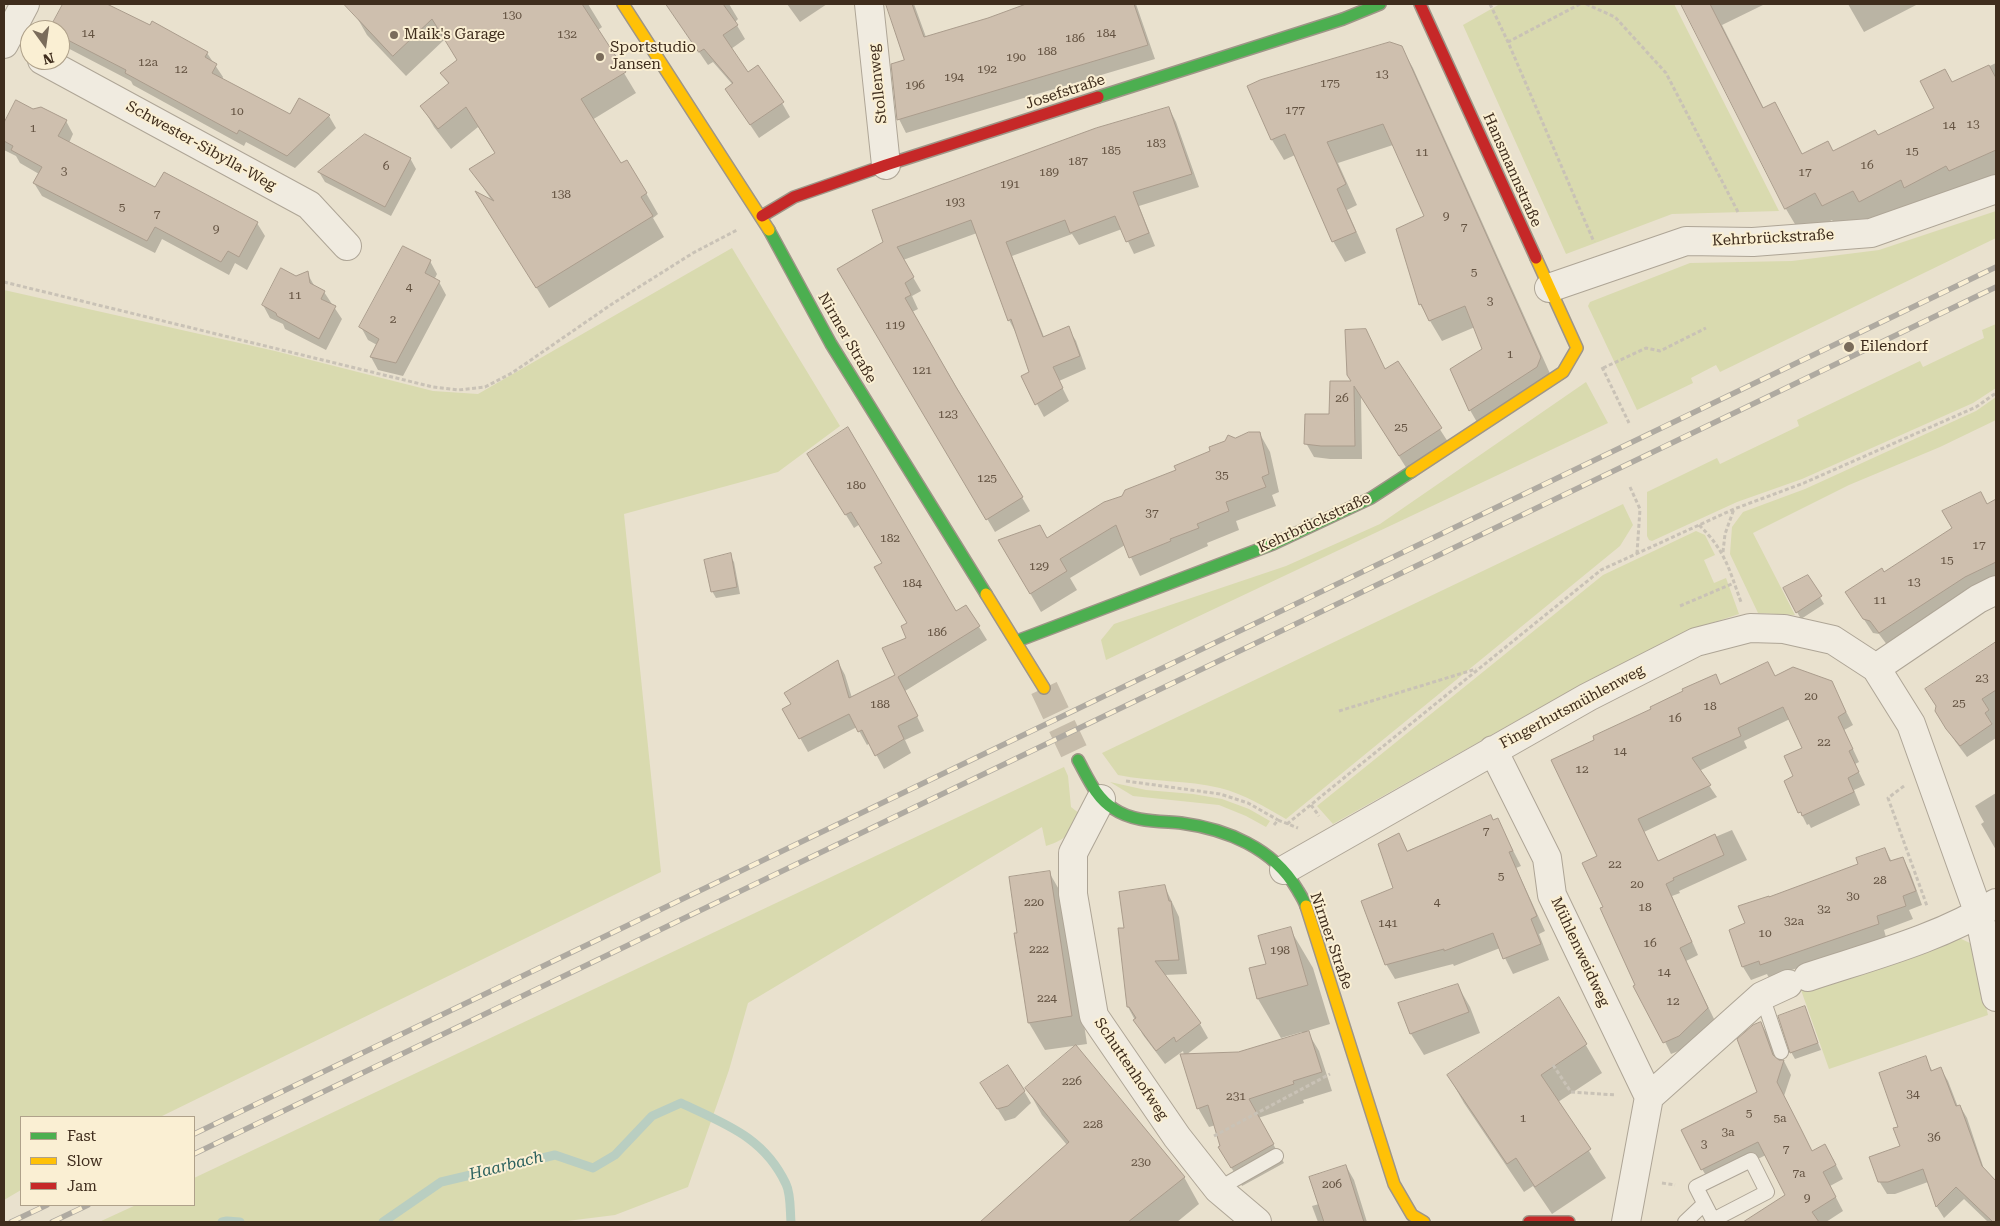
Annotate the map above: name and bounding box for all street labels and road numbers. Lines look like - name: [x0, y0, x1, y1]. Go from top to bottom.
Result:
- street label: Stollenweg: [865, 43, 891, 125]
- street label: Josefstraße: [1023, 71, 1107, 113]
- street label: Schwester-Sibylla-Weg: [123, 97, 279, 195]
- street label: Hansmannstraße: [1479, 110, 1545, 230]
- street label: Kehrbrückstraße: [1712, 226, 1834, 250]
- street label: Nirmer Straße: [814, 290, 880, 386]
- street label: Kehrbrückstraße: [1255, 489, 1373, 557]
- street label: Fingerhutsmühlenweg: [1497, 661, 1647, 753]
- street label: Nirmer Straße: [1306, 890, 1356, 992]
- street label: Mühlenweidweg: [1547, 894, 1613, 1010]
- street label: Schuttenhofweg: [1090, 1014, 1172, 1124]

